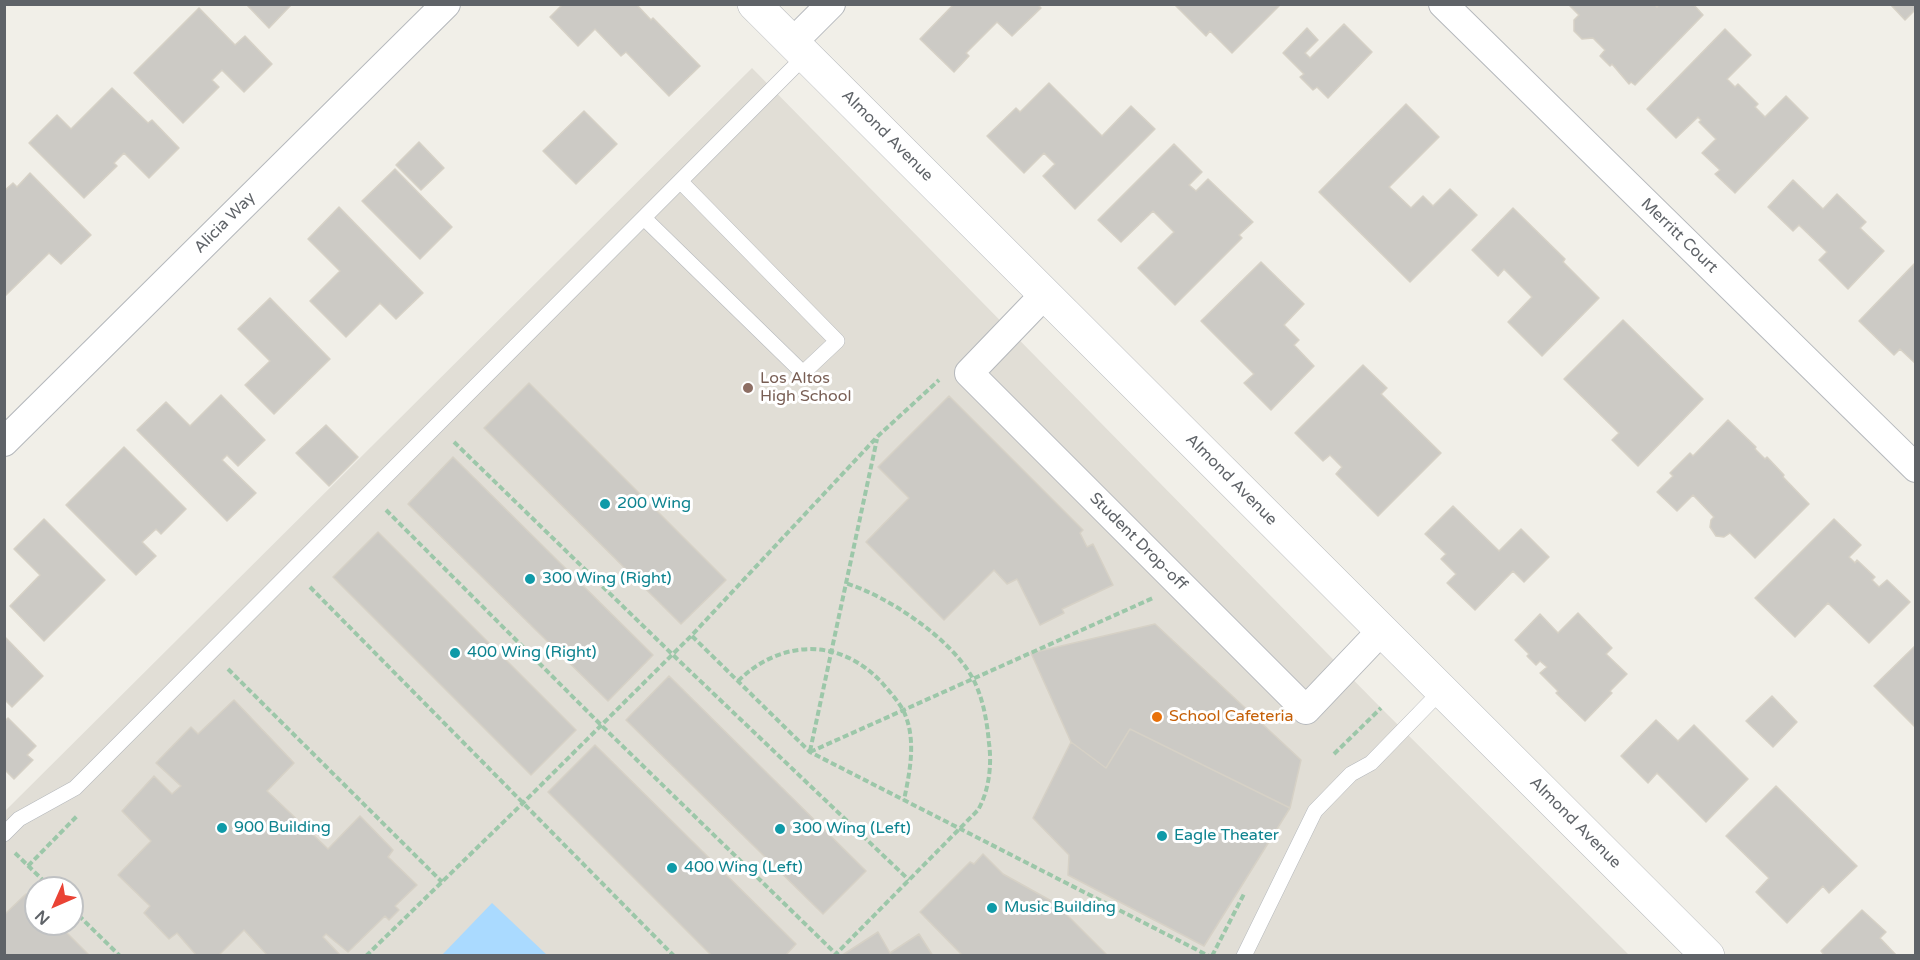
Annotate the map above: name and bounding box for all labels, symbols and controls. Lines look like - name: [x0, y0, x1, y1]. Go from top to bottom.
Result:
- street label: Almond Avenue: [837, 86, 937, 186]
- street label: Alicia Way: [190, 188, 260, 258]
- street label: Merritt Court: [1637, 195, 1721, 277]
- place label: Los Altos High School: [760, 369, 851, 407]
- marker: Los Altos High School: [741, 381, 755, 395]
- street label: Almond Avenue: [1181, 430, 1281, 530]
- street label: Student Drop-off: [1085, 489, 1191, 595]
- place label: 200 Wing: [617, 494, 691, 514]
- marker: 200 Wing: [598, 497, 612, 511]
- place label: 300 Wing (Right): [542, 569, 672, 589]
- marker: 300 Wing (Right): [523, 572, 537, 586]
- place label: 400 Wing (Right): [467, 643, 597, 663]
- marker: 400 Wing (Right): [448, 646, 462, 660]
- place label: School Cafeteria: [1169, 707, 1293, 727]
- marker: School Cafeteria: [1150, 710, 1164, 724]
- street label: Almond Avenue: [1525, 773, 1625, 873]
- place label: 900 Building: [234, 818, 331, 838]
- place label: 300 Wing (Left): [792, 819, 911, 839]
- marker: 900 Building: [215, 821, 229, 835]
- marker: 300 Wing (Left): [773, 822, 787, 836]
- place label: Eagle Theater: [1174, 826, 1279, 846]
- marker: Eagle Theater: [1155, 829, 1169, 843]
- place label: 400 Wing (Left): [684, 858, 803, 878]
- marker: 400 Wing (Left): [665, 861, 679, 875]
- north arrow: [24, 876, 84, 936]
- place label: Music Building: [1004, 898, 1116, 918]
- marker: Music Building: [985, 901, 999, 915]
- text: N: [31, 906, 54, 929]

